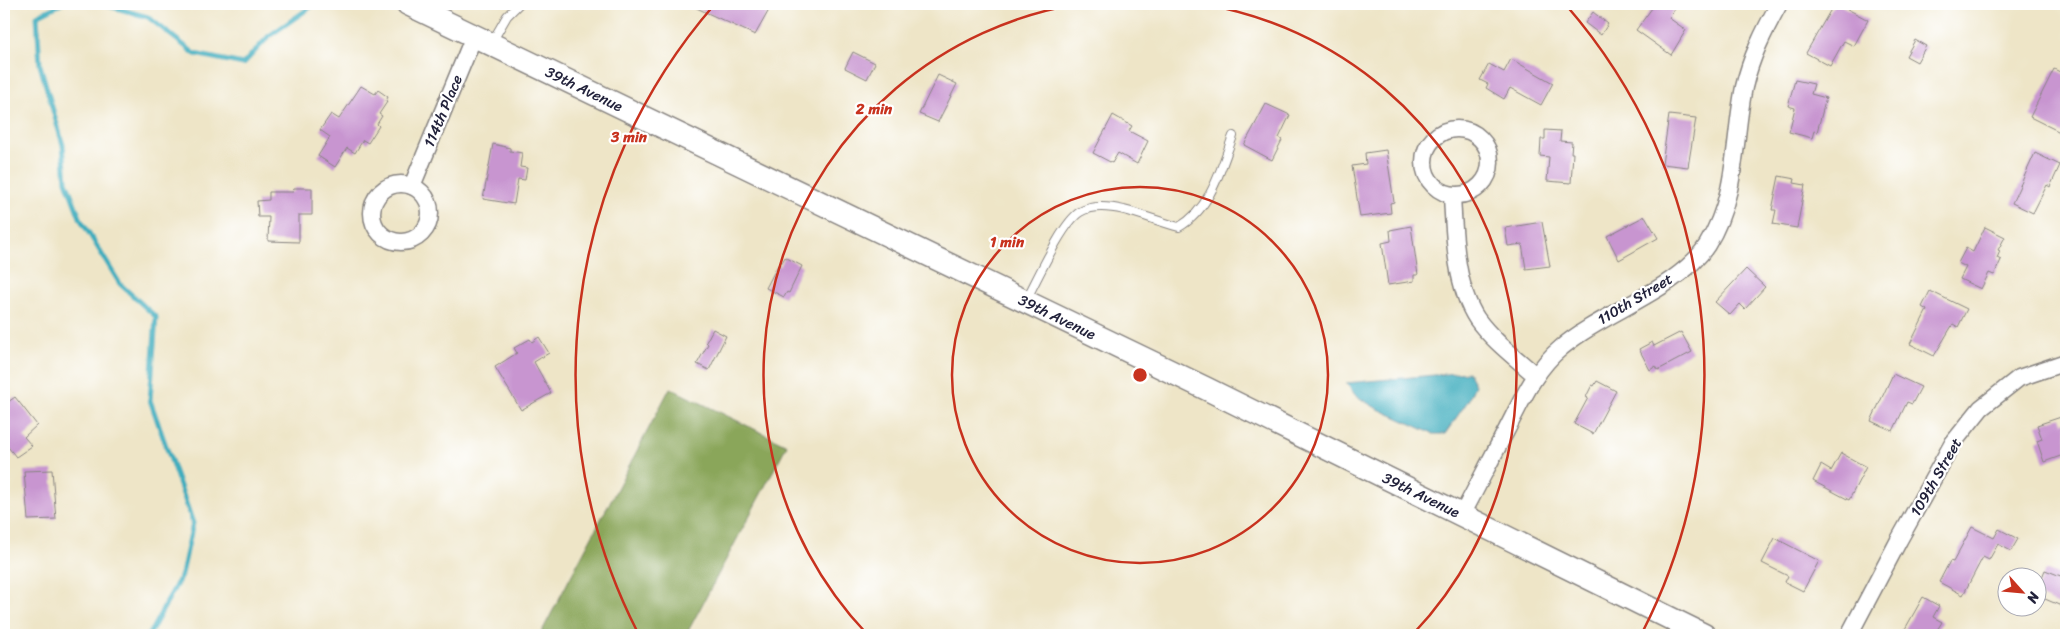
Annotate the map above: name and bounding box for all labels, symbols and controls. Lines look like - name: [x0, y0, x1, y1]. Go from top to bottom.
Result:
- street label: 39th Avenue: [541, 59, 627, 119]
- street label: 114th Place: [416, 70, 470, 151]
- text: 2 min: [855, 96, 893, 122]
- text: 3 min: [610, 124, 648, 150]
- text: 1 min: [990, 229, 1025, 255]
- street label: 110th Street: [1592, 266, 1678, 332]
- street label: 39th Avenue: [1014, 287, 1100, 347]
- centre of rings: [1131, 366, 1149, 384]
- street label: 109th Street: [1903, 432, 1969, 521]
- street label: 39th Avenue: [1378, 465, 1464, 525]
- north arrow: [1998, 566, 2048, 616]
- text: N: [2020, 587, 2047, 608]

